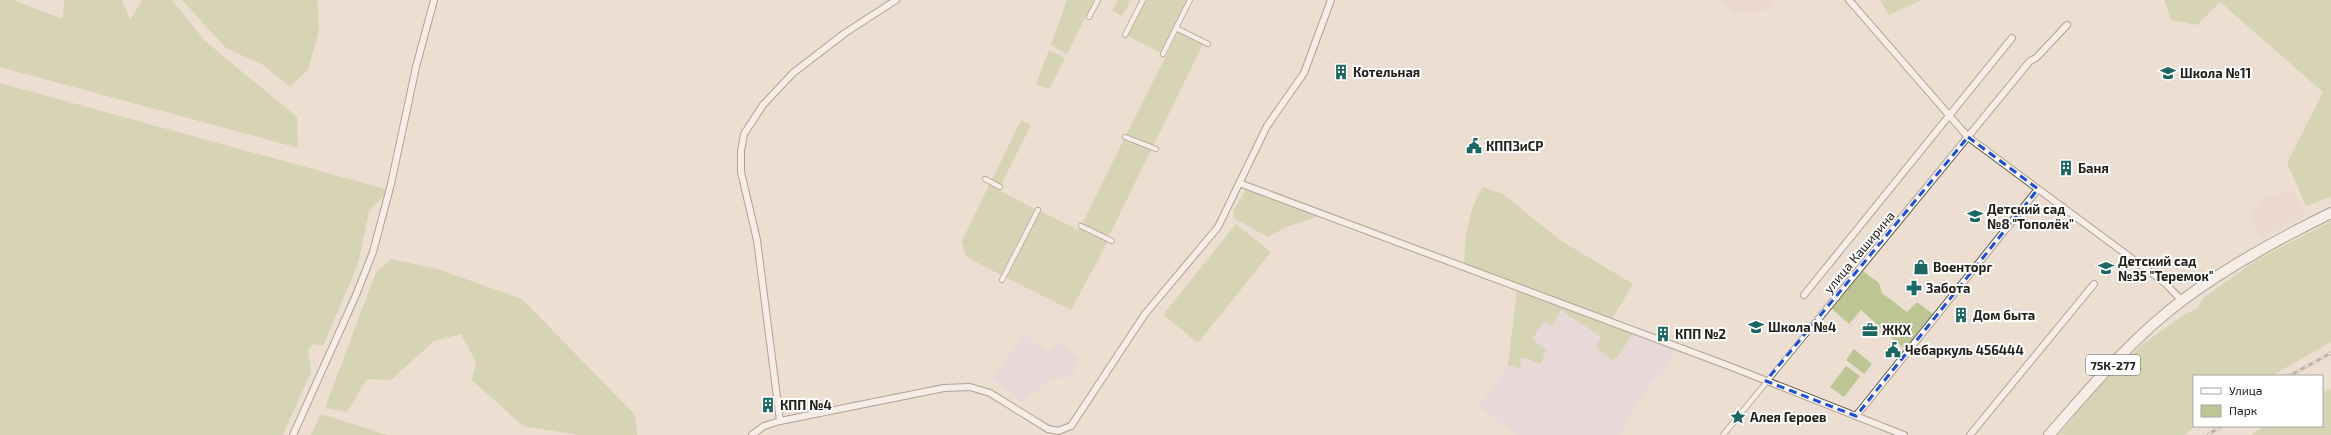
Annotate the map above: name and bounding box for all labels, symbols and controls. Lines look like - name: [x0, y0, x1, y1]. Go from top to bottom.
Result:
- building icon: Котельная: [1332, 63, 1350, 81]
- place label: Котельная: [1353, 64, 1420, 80]
- school or university icon: Школа №11: [2159, 64, 2177, 82]
- place label: Школа №11: [2180, 65, 2251, 81]
- public building icon: КППЗиСР: [1465, 137, 1483, 155]
- place label: КППЗиСР: [1486, 138, 1543, 154]
- building icon: Баня: [2057, 159, 2075, 177]
- place label: Баня: [2078, 160, 2109, 176]
- place label: Детский сад №8 "Тополёк": [1987, 201, 2074, 232]
- school or university icon: Детский сад №8 "Тополёк": [1966, 207, 1984, 225]
- street label: улица Каширина: [1820, 208, 1898, 296]
- place label: Детский сад №35 "Теремок": [2118, 253, 2214, 284]
- shop icon: Военторг: [1912, 258, 1930, 276]
- place label: Военторг: [1933, 259, 1992, 275]
- school or university icon: Детский сад №35 "Теремок": [2097, 259, 2115, 277]
- pharmacy icon: Забота: [1905, 279, 1923, 297]
- place label: Забота: [1926, 280, 1970, 296]
- building icon: Дом быта: [1952, 306, 1970, 324]
- place label: Дом быта: [1973, 307, 2035, 323]
- school or university icon: Школа №4: [1747, 318, 1765, 336]
- place label: Школа №4: [1768, 319, 1836, 335]
- office icon: ЖКХ: [1861, 321, 1879, 339]
- place label: ЖКХ: [1882, 322, 1912, 338]
- building icon: КПП №2: [1654, 325, 1672, 343]
- place label: КПП №2: [1675, 326, 1726, 342]
- public building icon: Чебаpкуль 456444: [1884, 341, 1902, 359]
- place label: Чебаpкуль 456444: [1905, 342, 2024, 358]
- road number: 75К-277: [2086, 355, 2140, 375]
- legend: [2193, 375, 2323, 427]
- text: Улица: [2229, 383, 2262, 397]
- building icon: КПП №4: [759, 396, 777, 414]
- place label: КПП №4: [780, 397, 832, 413]
- text: Парк: [2229, 403, 2258, 417]
- place icon: Алея Героев: [1729, 408, 1747, 426]
- place label: Алея Героев: [1750, 409, 1827, 425]

